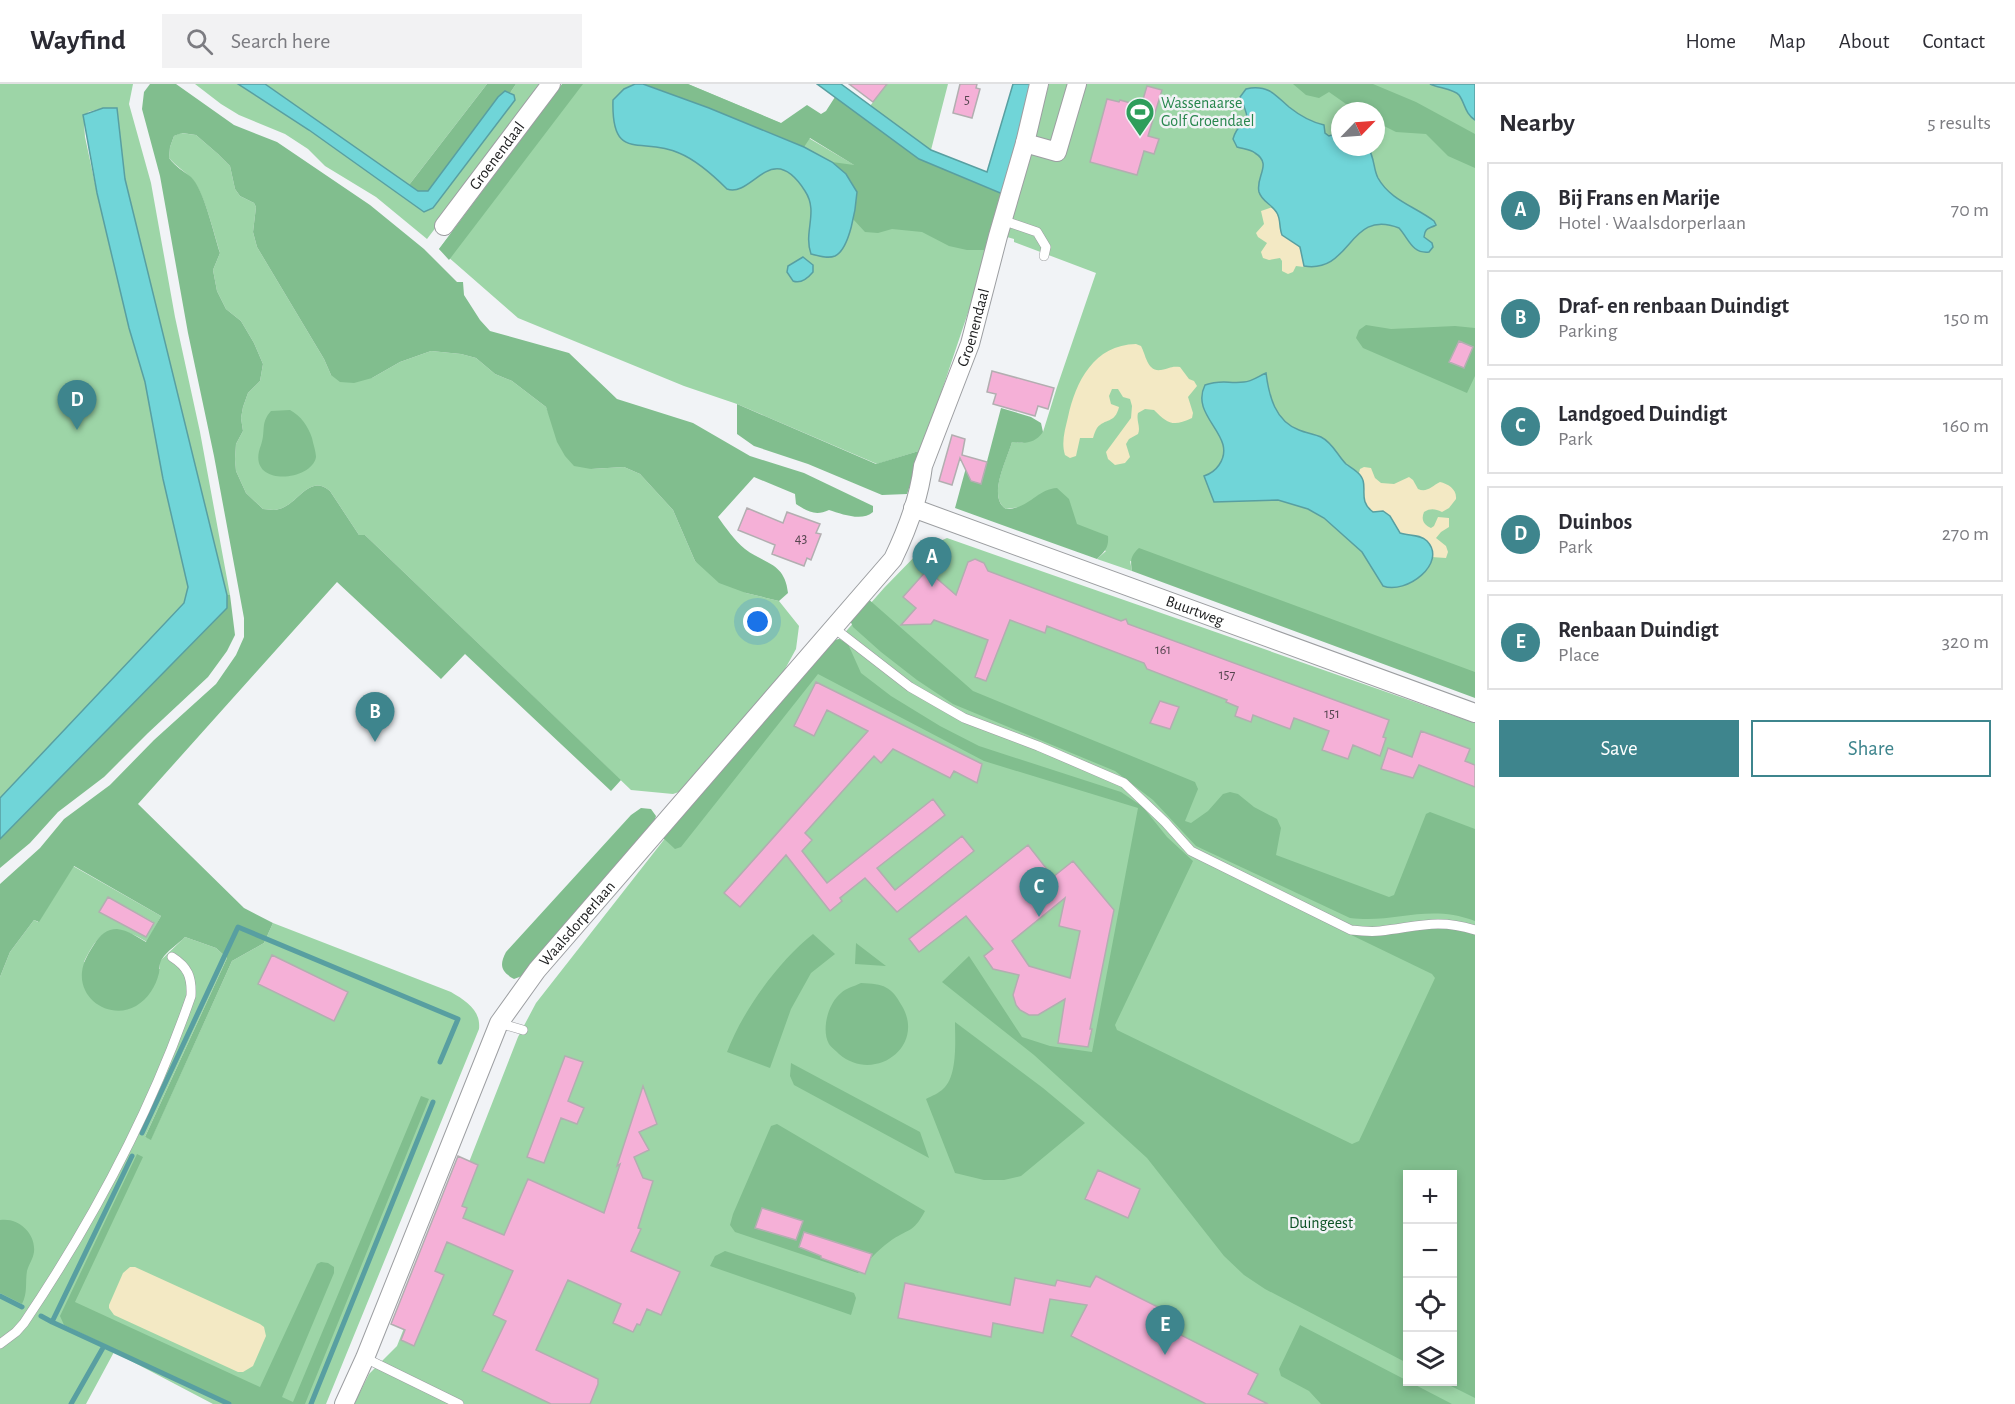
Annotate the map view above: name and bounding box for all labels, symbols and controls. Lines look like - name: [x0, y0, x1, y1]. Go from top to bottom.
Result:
- search box: [162, 14, 582, 68]
- icon: search: [183, 25, 216, 58]
- text: Wayfind: [30, 27, 126, 55]
- text: Search here: [231, 30, 330, 52]
- text: Home: [1685, 31, 1736, 52]
- text: Map: [1769, 31, 1806, 52]
- text: About: [1839, 31, 1889, 52]
- text: Contact: [1922, 31, 1985, 52]
- house number: 5: [964, 93, 970, 107]
- place label: Wassenaarse Golf Groendael: [1161, 95, 1255, 129]
- sports icon: Wassenaarse Golf Groendael: [1124, 96, 1156, 138]
- north arrow: [1331, 102, 1385, 156]
- text: Nearby: [1499, 110, 1575, 136]
- text: 5 results: [1927, 113, 1991, 133]
- street label: Groenendaal: [466, 119, 528, 193]
- text: Bij Frans en Marije: [1558, 187, 1720, 209]
- text: A: [1515, 200, 1527, 220]
- text: 70 m: [1951, 200, 1989, 220]
- text: Hotel · Waalsdorperlaan: [1558, 213, 1746, 233]
- street label: Groenendaal: [954, 287, 992, 369]
- text: Draf- en renbaan Duindigt: [1558, 295, 1789, 317]
- text: B: [1515, 308, 1526, 328]
- text: 150 m: [1944, 308, 1989, 328]
- text: Parking: [1558, 321, 1617, 341]
- pin: D: [58, 380, 97, 430]
- text: Landgoed Duindigt: [1558, 403, 1727, 425]
- text: C: [1515, 416, 1526, 436]
- text: 160 m: [1943, 416, 1989, 436]
- text: Park: [1558, 429, 1593, 449]
- text: Duinbos: [1558, 511, 1632, 533]
- text: D: [1514, 524, 1527, 544]
- text: 270 m: [1942, 524, 1989, 544]
- house number: 43: [795, 532, 807, 546]
- text: Park: [1558, 537, 1593, 557]
- pin: A: [912, 538, 952, 587]
- street label: Buurtweg: [1164, 593, 1226, 629]
- your location: [743, 607, 772, 636]
- text: Renbaan Duindigt: [1558, 619, 1719, 641]
- text: E: [1515, 632, 1526, 652]
- text: 320 m: [1942, 632, 1989, 652]
- house number: 161: [1155, 643, 1171, 657]
- text: Place: [1558, 645, 1599, 665]
- house number: 157: [1219, 668, 1235, 682]
- pin: B: [356, 692, 394, 742]
- house number: 151: [1324, 707, 1340, 721]
- button: Save: [1499, 720, 1739, 777]
- button: Share: [1751, 720, 1991, 777]
- pin: C: [1020, 868, 1058, 917]
- street label: Waalsdorperlaan: [536, 878, 618, 969]
- map controls: [1403, 1170, 1457, 1386]
- button: +: [1403, 1170, 1457, 1224]
- park label: Duingeest: [1289, 1215, 1353, 1231]
- button: −: [1403, 1224, 1457, 1278]
- button: locate: [1403, 1278, 1457, 1332]
- pin: E: [1146, 1306, 1184, 1355]
- button: layers: [1403, 1332, 1457, 1386]

